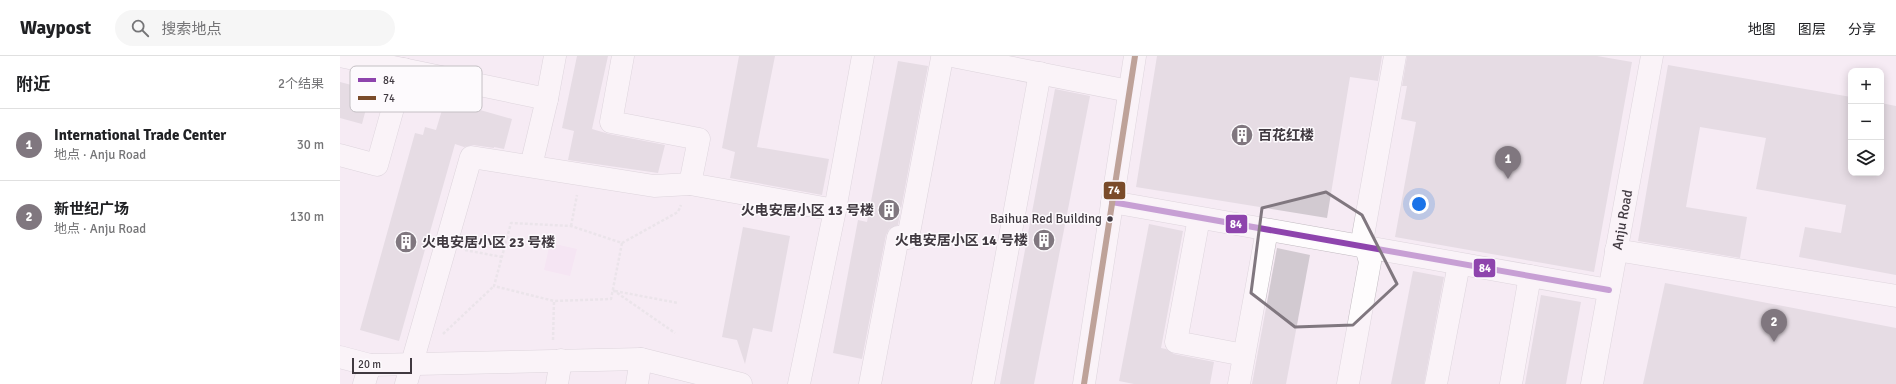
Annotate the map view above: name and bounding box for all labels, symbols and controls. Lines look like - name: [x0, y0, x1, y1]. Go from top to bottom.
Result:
- search box: [115, 10, 395, 46]
- text: Waypost: [20, 16, 91, 40]
- icon: search: [129, 17, 151, 39]
- text: 搜索地点: [161, 20, 221, 38]
- text: 地图: [1748, 21, 1776, 38]
- text: 图层: [1798, 21, 1826, 38]
- text: 分享: [1848, 21, 1876, 38]
- legend: [350, 66, 482, 112]
- map controls: [1848, 68, 1884, 176]
- button: +: [1848, 68, 1884, 104]
- text: 附近: [16, 74, 50, 95]
- text: 84: [383, 74, 395, 87]
- text: 2个结果: [278, 76, 324, 92]
- text: 74: [383, 92, 395, 105]
- button: −: [1848, 104, 1884, 140]
- building icon: 百花红楼: [1229, 122, 1255, 148]
- text: International Trade Center: [54, 126, 226, 144]
- place label: 百花红楼: [1258, 127, 1314, 144]
- text: 1: [25, 137, 33, 153]
- text: 30 m: [297, 137, 324, 153]
- button: layers: [1848, 140, 1884, 176]
- pin: 1: [1495, 146, 1521, 179]
- text: 地点 · Anju Road: [54, 147, 146, 163]
- line badge: 74: [1103, 181, 1126, 200]
- text: 74: [1108, 184, 1120, 197]
- street label: Anju Road: [1608, 188, 1636, 251]
- your location: [1409, 194, 1429, 214]
- building icon: 火电安居小区 13 号楼: [876, 197, 902, 223]
- text: 新世纪广场: [54, 200, 129, 218]
- place label: 火电安居小区 13 号楼: [741, 202, 874, 219]
- text: 2: [25, 209, 33, 225]
- text: 130 m: [290, 209, 324, 225]
- place label: Baihua Red Building: [990, 211, 1102, 227]
- marker: Baihua Red Building: [1105, 214, 1115, 224]
- line badge: 84: [1225, 214, 1248, 234]
- text: 84: [1230, 218, 1242, 231]
- text: 地点 · Anju Road: [54, 221, 146, 237]
- building icon: 火电安居小区 14 号楼: [1031, 227, 1057, 253]
- building icon: 火电安居小区 23 号楼: [393, 229, 419, 255]
- place label: 火电安居小区 14 号楼: [895, 232, 1028, 249]
- place label: 火电安居小区 23 号楼: [422, 234, 555, 251]
- line badge: 84: [1473, 258, 1496, 278]
- text: 84: [1479, 262, 1491, 275]
- pin: 2: [1761, 309, 1787, 342]
- scale bar: [352, 356, 412, 375]
- text: 20 m: [358, 358, 381, 371]

